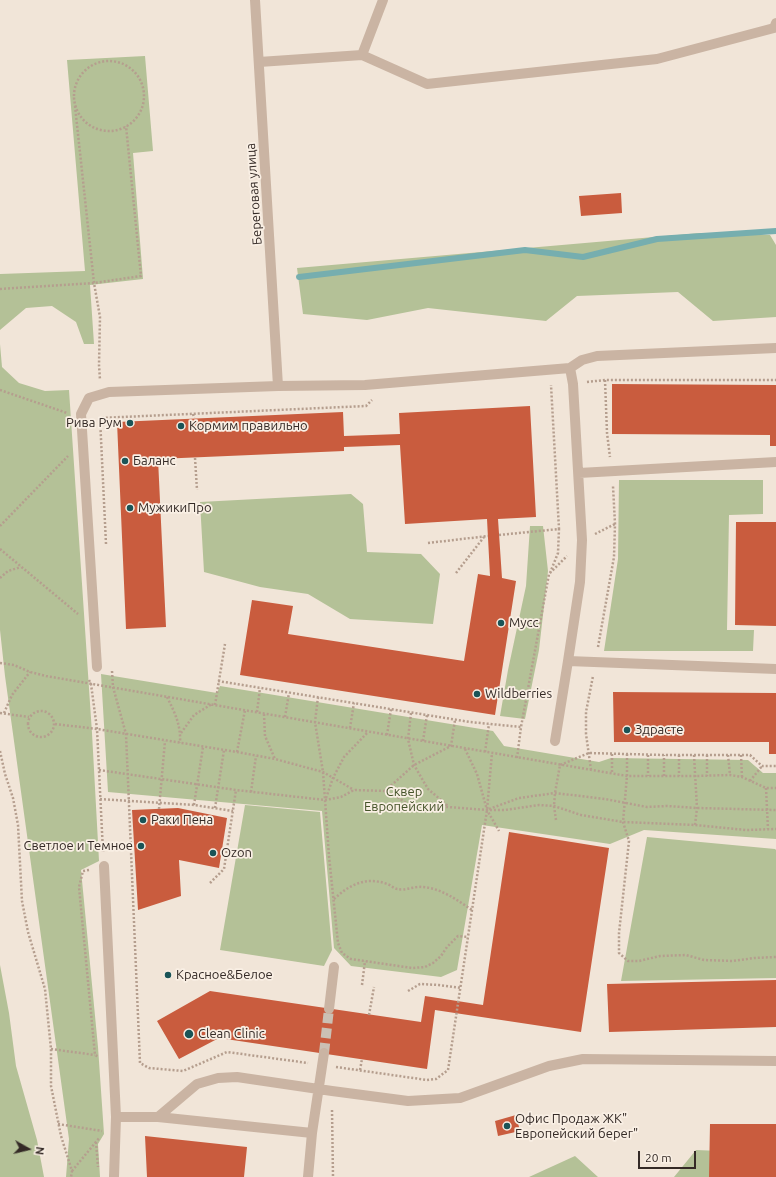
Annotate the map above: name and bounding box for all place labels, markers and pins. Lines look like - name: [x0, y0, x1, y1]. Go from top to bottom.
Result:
- place label: Рива Рум: [66, 415, 122, 431]
- marker: Рива Рум: [125, 418, 135, 428]
- place label: Кормим правильно: [189, 418, 308, 434]
- marker: Кормим правильно: [176, 421, 186, 431]
- place label: Баланс: [133, 453, 176, 469]
- marker: Баланс: [120, 456, 130, 466]
- place label: МужикиПро: [138, 500, 211, 516]
- marker: МужикиПро: [125, 503, 135, 513]
- place label: Мусс: [509, 615, 539, 631]
- marker: Мусс: [496, 618, 506, 628]
- place label: Wildberries: [485, 686, 552, 702]
- marker: Wildberries: [472, 689, 482, 699]
- place label: Здрасте: [635, 722, 683, 738]
- marker: Здрасте: [622, 725, 632, 735]
- place label: Раки Пена: [151, 812, 213, 828]
- marker: Раки Пена: [138, 815, 148, 825]
- place label: Светлое и Темное: [24, 838, 133, 854]
- marker: Светлое и Темное: [136, 841, 146, 851]
- place label: Ozon: [221, 845, 252, 861]
- marker: Ozon: [208, 848, 218, 858]
- place label: Красное&Белое: [176, 967, 273, 983]
- marker: Красное&Белое: [163, 970, 173, 980]
- place label: Clean Clinic: [198, 1026, 265, 1042]
- marker: Clean Clinic: [183, 1028, 195, 1040]
- place label: Офис Продаж ЖК" Европейский берег": [515, 1111, 638, 1142]
- marker: Офис Продаж ЖК" Европейский берег": [502, 1121, 512, 1131]

